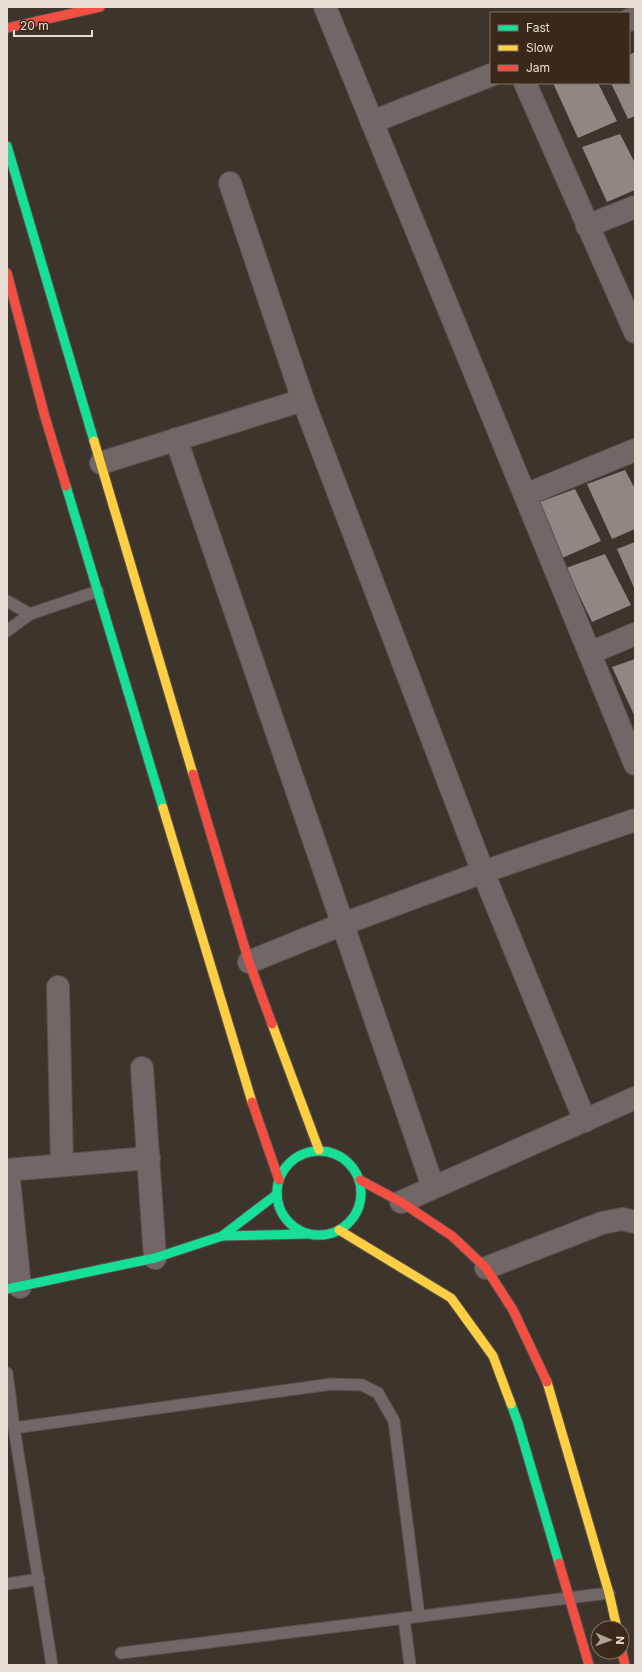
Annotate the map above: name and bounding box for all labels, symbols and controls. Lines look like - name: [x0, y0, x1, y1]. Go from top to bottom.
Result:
- scale bar: [14, 12, 92, 38]
- legend: [490, 12, 630, 84]
- text: 20 m: [20, 18, 49, 33]
- text: Fast: [526, 20, 550, 35]
- text: Slow: [526, 40, 554, 55]
- text: Jam: [526, 60, 550, 75]
- north arrow: [590, 1620, 630, 1660]
- text: N: [613, 1636, 627, 1645]

